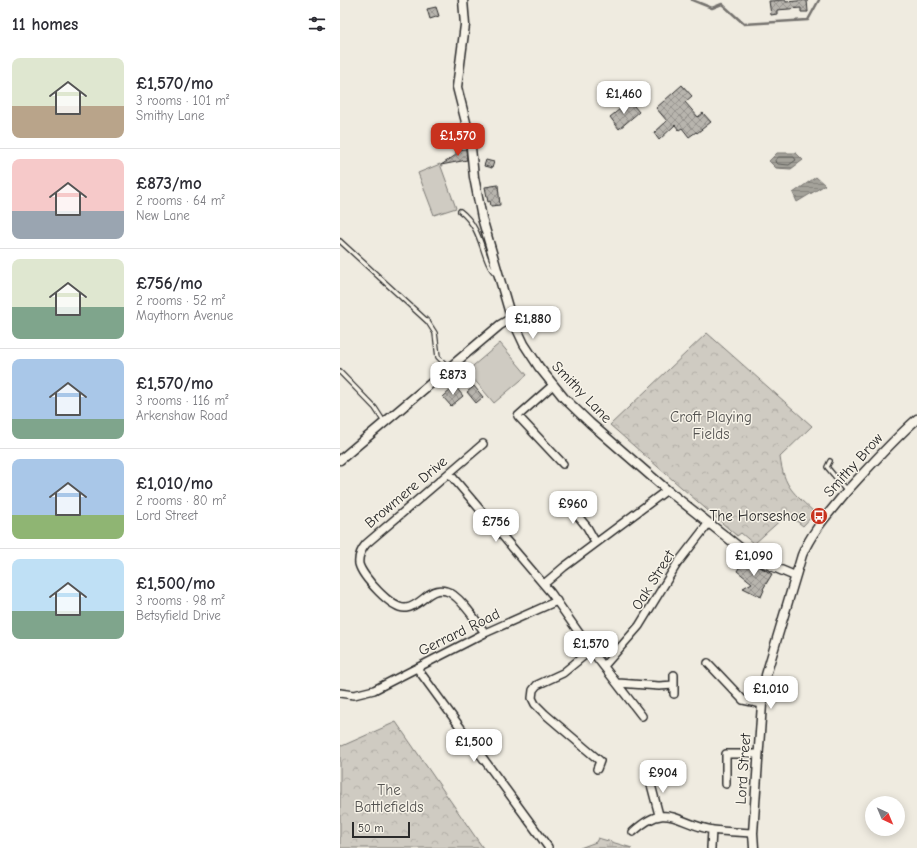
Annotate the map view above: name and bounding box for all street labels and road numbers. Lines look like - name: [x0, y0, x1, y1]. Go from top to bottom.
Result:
- street label: Smithy Lane: [548, 357, 616, 427]
- street label: Smithy Brow: [820, 429, 886, 501]
- street label: Browmere Drive: [361, 452, 451, 532]
- street label: Oak Street: [628, 546, 679, 613]
- street label: Gerrard Road: [415, 605, 503, 659]
- street label: Lord Street: [732, 732, 755, 805]

